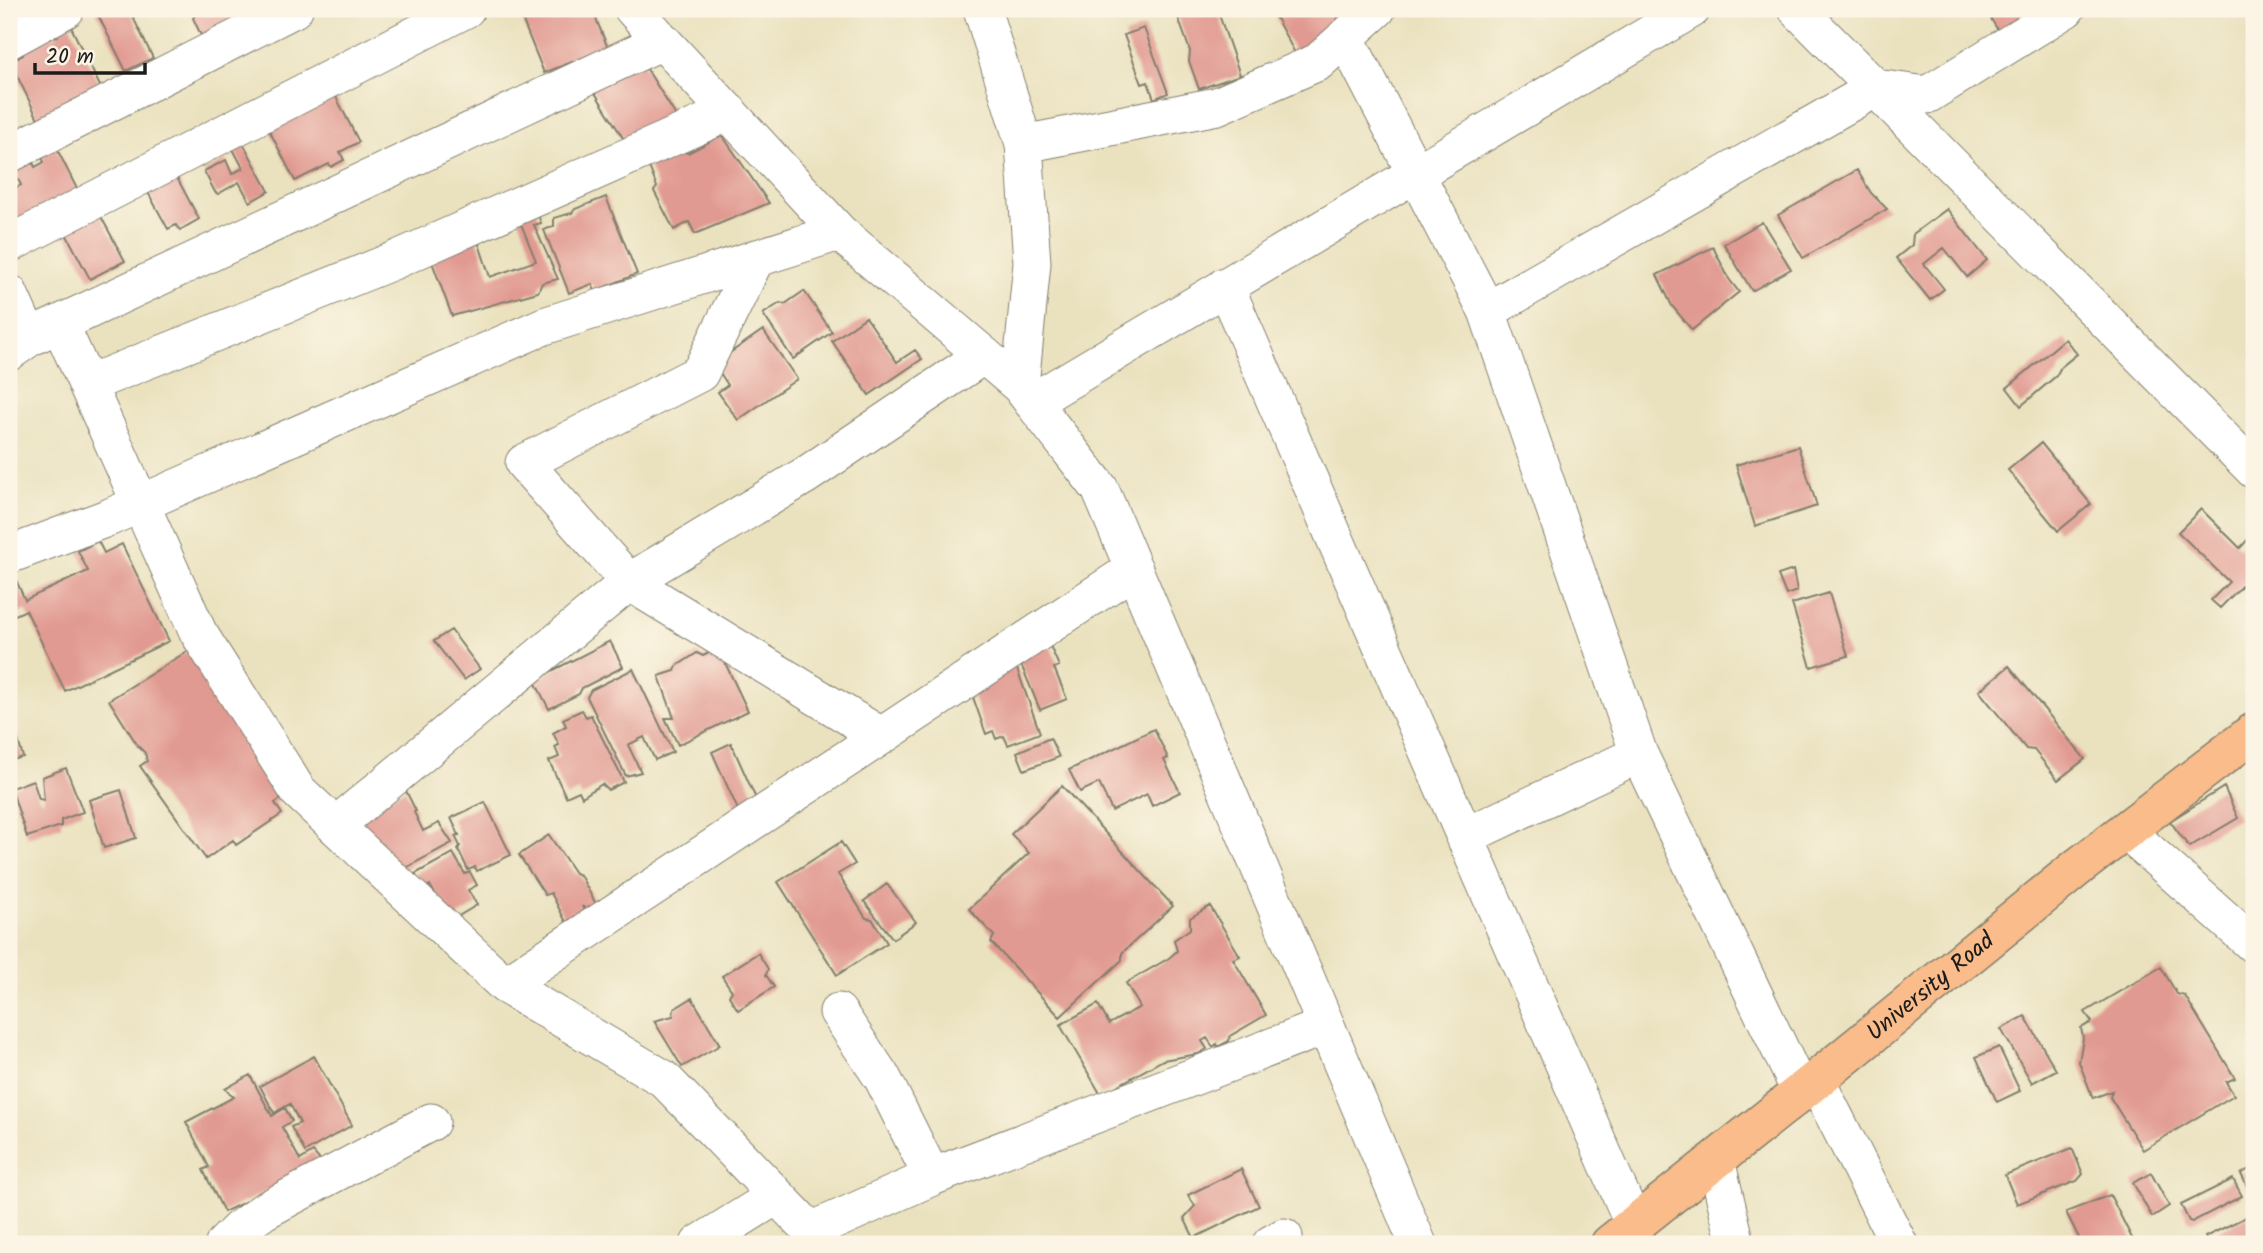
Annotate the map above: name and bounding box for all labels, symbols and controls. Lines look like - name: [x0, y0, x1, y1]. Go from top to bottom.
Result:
- scale bar: [35, 32, 145, 76]
- text: 20 m: [46, 41, 94, 74]
- street label: University Road: [1858, 922, 2004, 1051]

